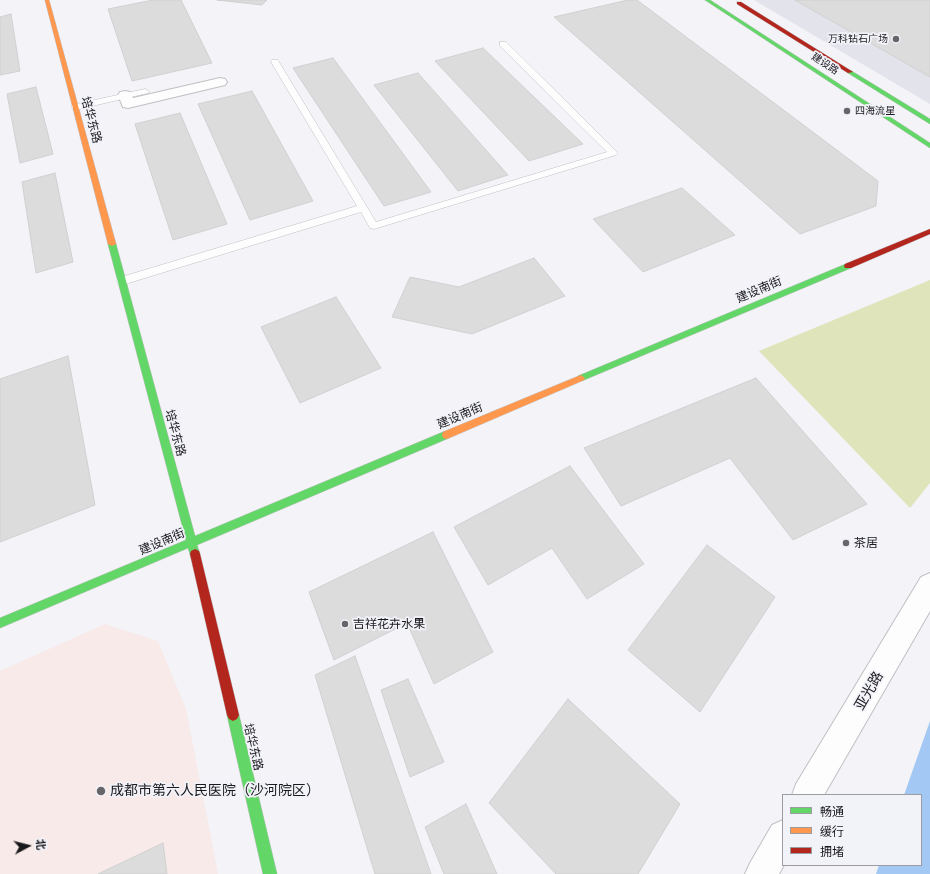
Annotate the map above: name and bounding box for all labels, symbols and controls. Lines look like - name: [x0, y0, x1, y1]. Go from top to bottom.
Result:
- place label: 万科钻石广场: [828, 33, 888, 45]
- marker: 万科钻石广场: [891, 34, 901, 44]
- street label: 建设路: [809, 51, 841, 77]
- street label: 培华东路: [78, 95, 104, 145]
- place label: 四海流星: [855, 105, 895, 117]
- marker: 四海流星: [842, 106, 852, 116]
- street label: 建设南街: [734, 274, 784, 306]
- street label: 建设南街: [435, 400, 485, 432]
- street label: 培华东路: [162, 408, 188, 458]
- street label: 建设南街: [137, 526, 187, 558]
- place label: 茶居: [854, 536, 878, 550]
- marker: 茶居: [841, 538, 851, 548]
- place label: 吉祥花卉水果: [353, 617, 425, 631]
- marker: 吉祥花卉水果: [340, 619, 350, 629]
- street label: 亚光路: [851, 669, 887, 713]
- street label: 培华东路: [241, 722, 265, 772]
- place label: 成都市第六人民医院（沙河院区）: [110, 783, 320, 799]
- marker: 成都市第六人民医院（沙河院区）: [95, 785, 107, 797]
- legend: [782, 794, 922, 866]
- text: 畅通: [820, 806, 844, 818]
- north arrow: [8, 826, 48, 866]
- text: 缓行: [820, 826, 844, 838]
- text: 北: [34, 838, 47, 851]
- text: 拥堵: [820, 846, 844, 858]

